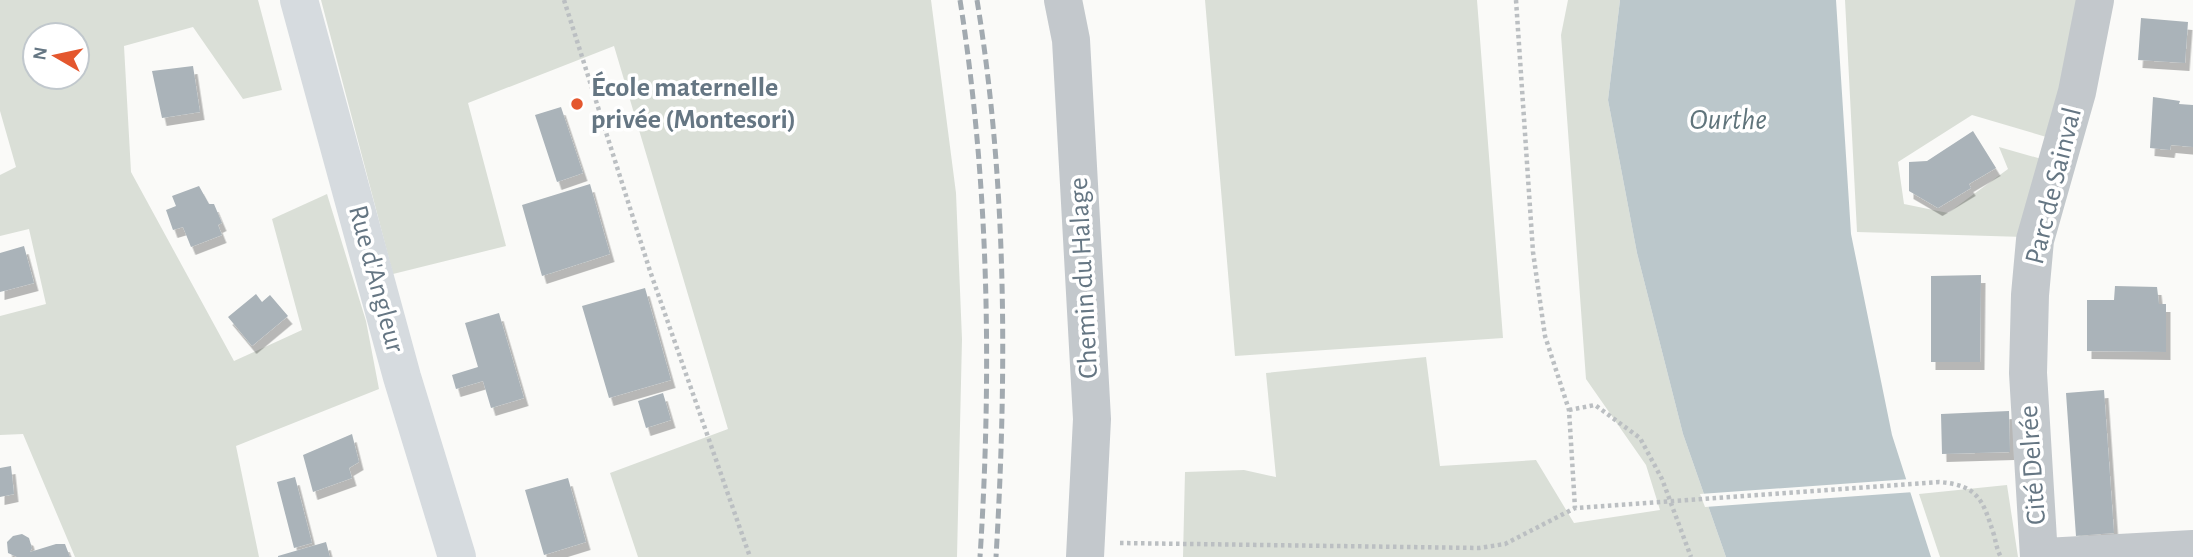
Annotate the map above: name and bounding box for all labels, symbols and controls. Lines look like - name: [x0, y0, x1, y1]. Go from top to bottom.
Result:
- north arrow: [21, 21, 91, 91]
- text: N: [30, 46, 51, 62]
- place label: École maternelle privée (Montesori): [591, 71, 796, 134]
- marker: École maternelle privée (Montesori): [569, 96, 585, 112]
- water label: Ourthe: [1689, 105, 1767, 135]
- street label: Parc de Sainval: [2021, 105, 2087, 267]
- street label: Chemin du Halage: [1065, 177, 1103, 379]
- street label: Rue d'Angleur: [343, 202, 409, 356]
- street label: Cité Delrée: [2015, 404, 2051, 526]

